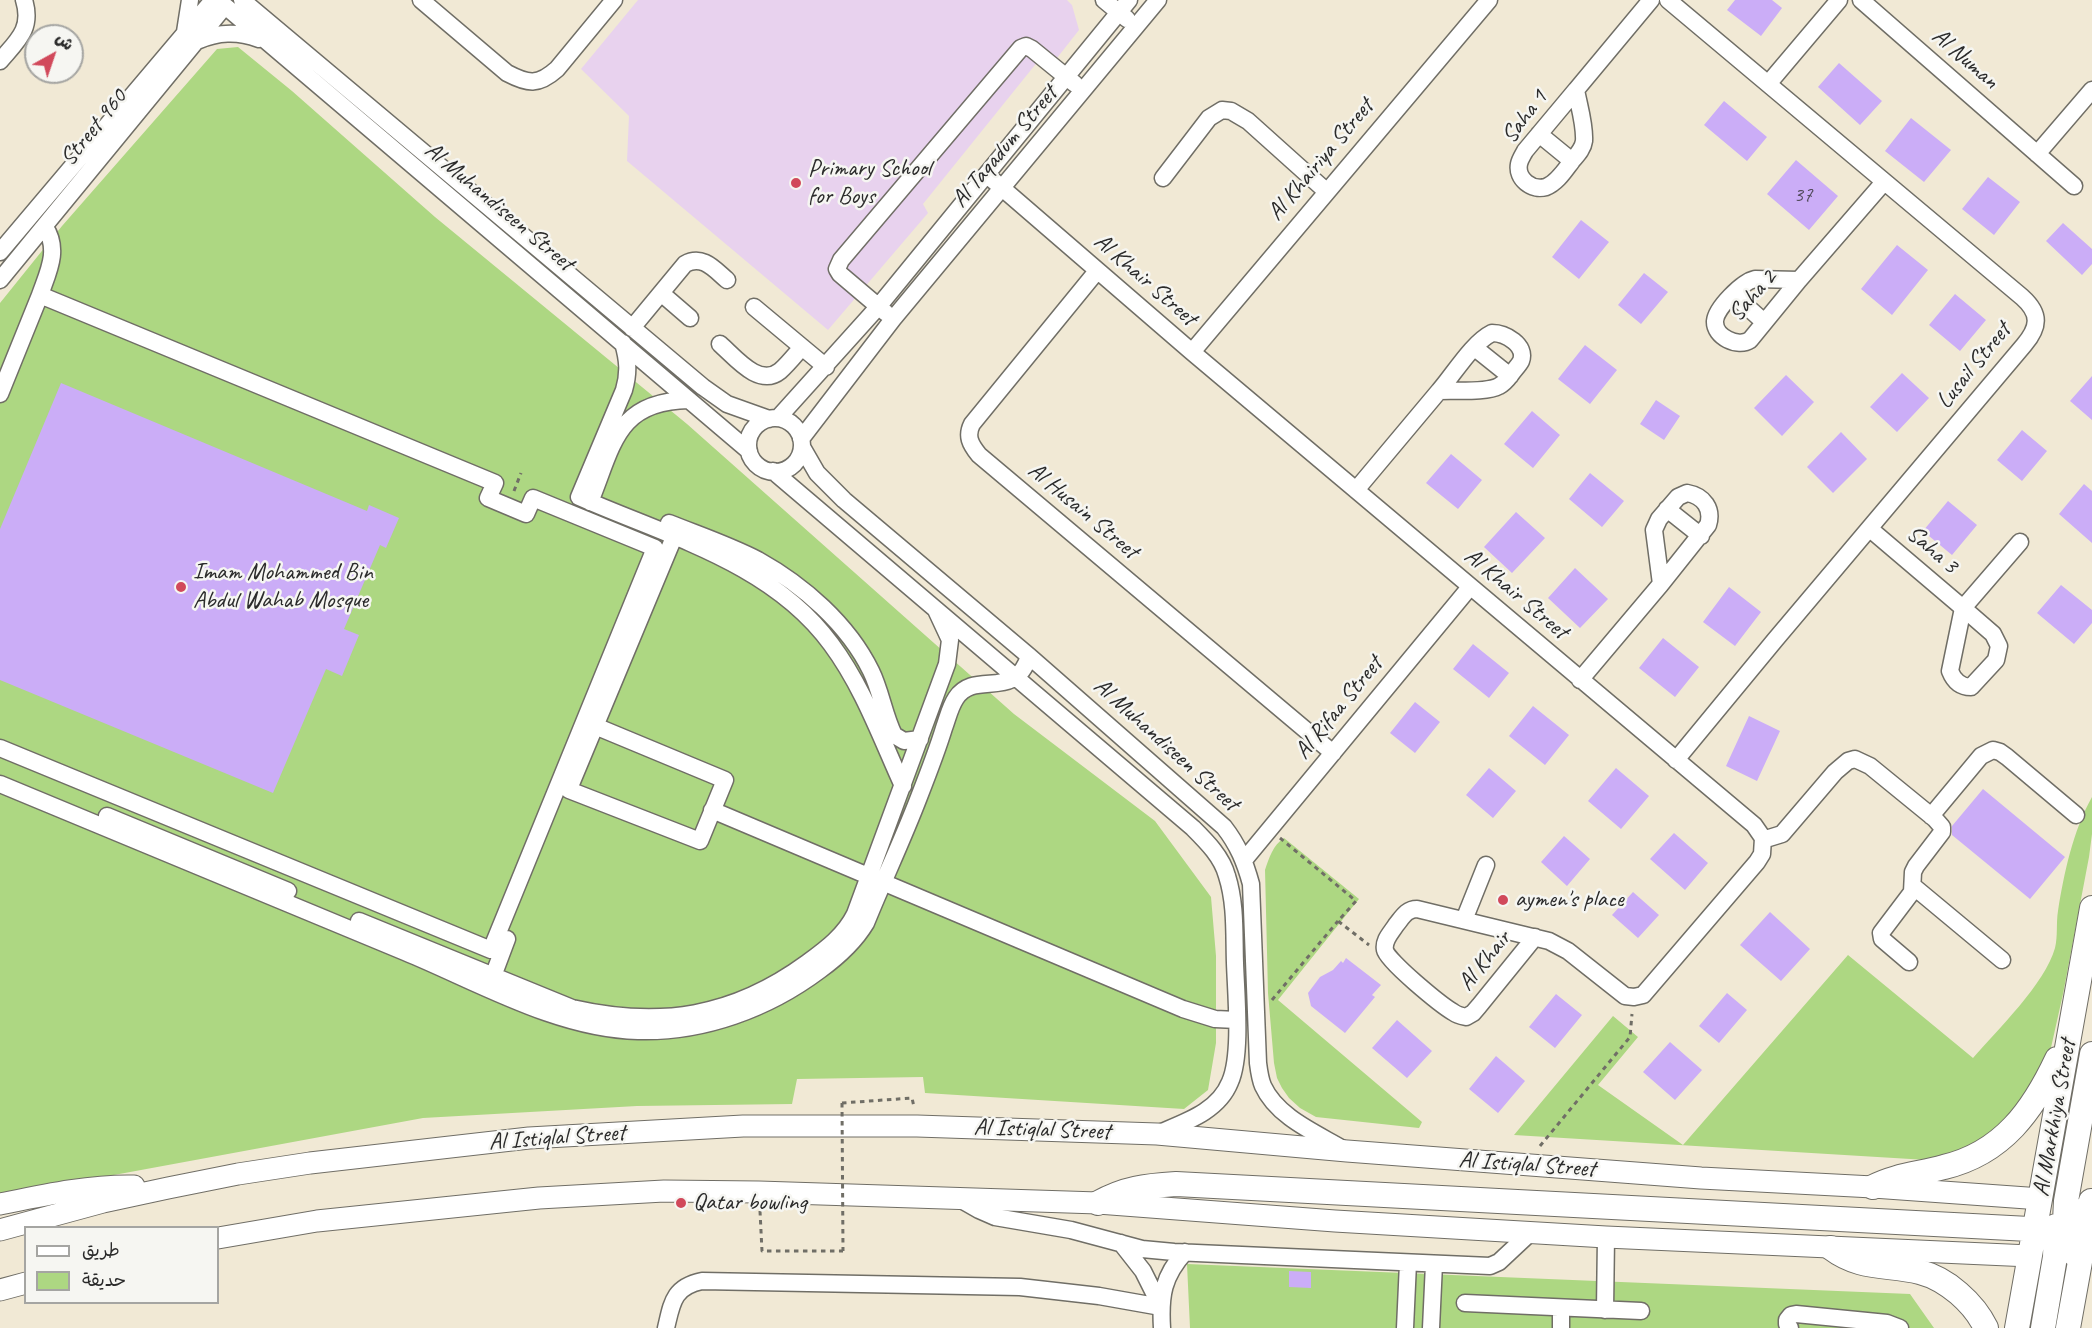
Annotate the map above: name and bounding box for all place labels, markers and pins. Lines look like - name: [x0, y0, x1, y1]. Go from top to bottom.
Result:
- place label: Primary School for Boys: [808, 155, 931, 211]
- marker: Primary School for Boys: [789, 176, 803, 190]
- place label: Imam Mohammed Bin Abdul Wahab Mosque: [193, 559, 373, 615]
- marker: Imam Mohammed Bin Abdul Wahab Mosque: [174, 580, 188, 594]
- place label: aymen's place: [1515, 886, 1624, 914]
- marker: aymen's place: [1496, 893, 1510, 907]
- place label: Qatar bowling: [693, 1189, 807, 1217]
- marker: Qatar bowling: [674, 1196, 688, 1210]

